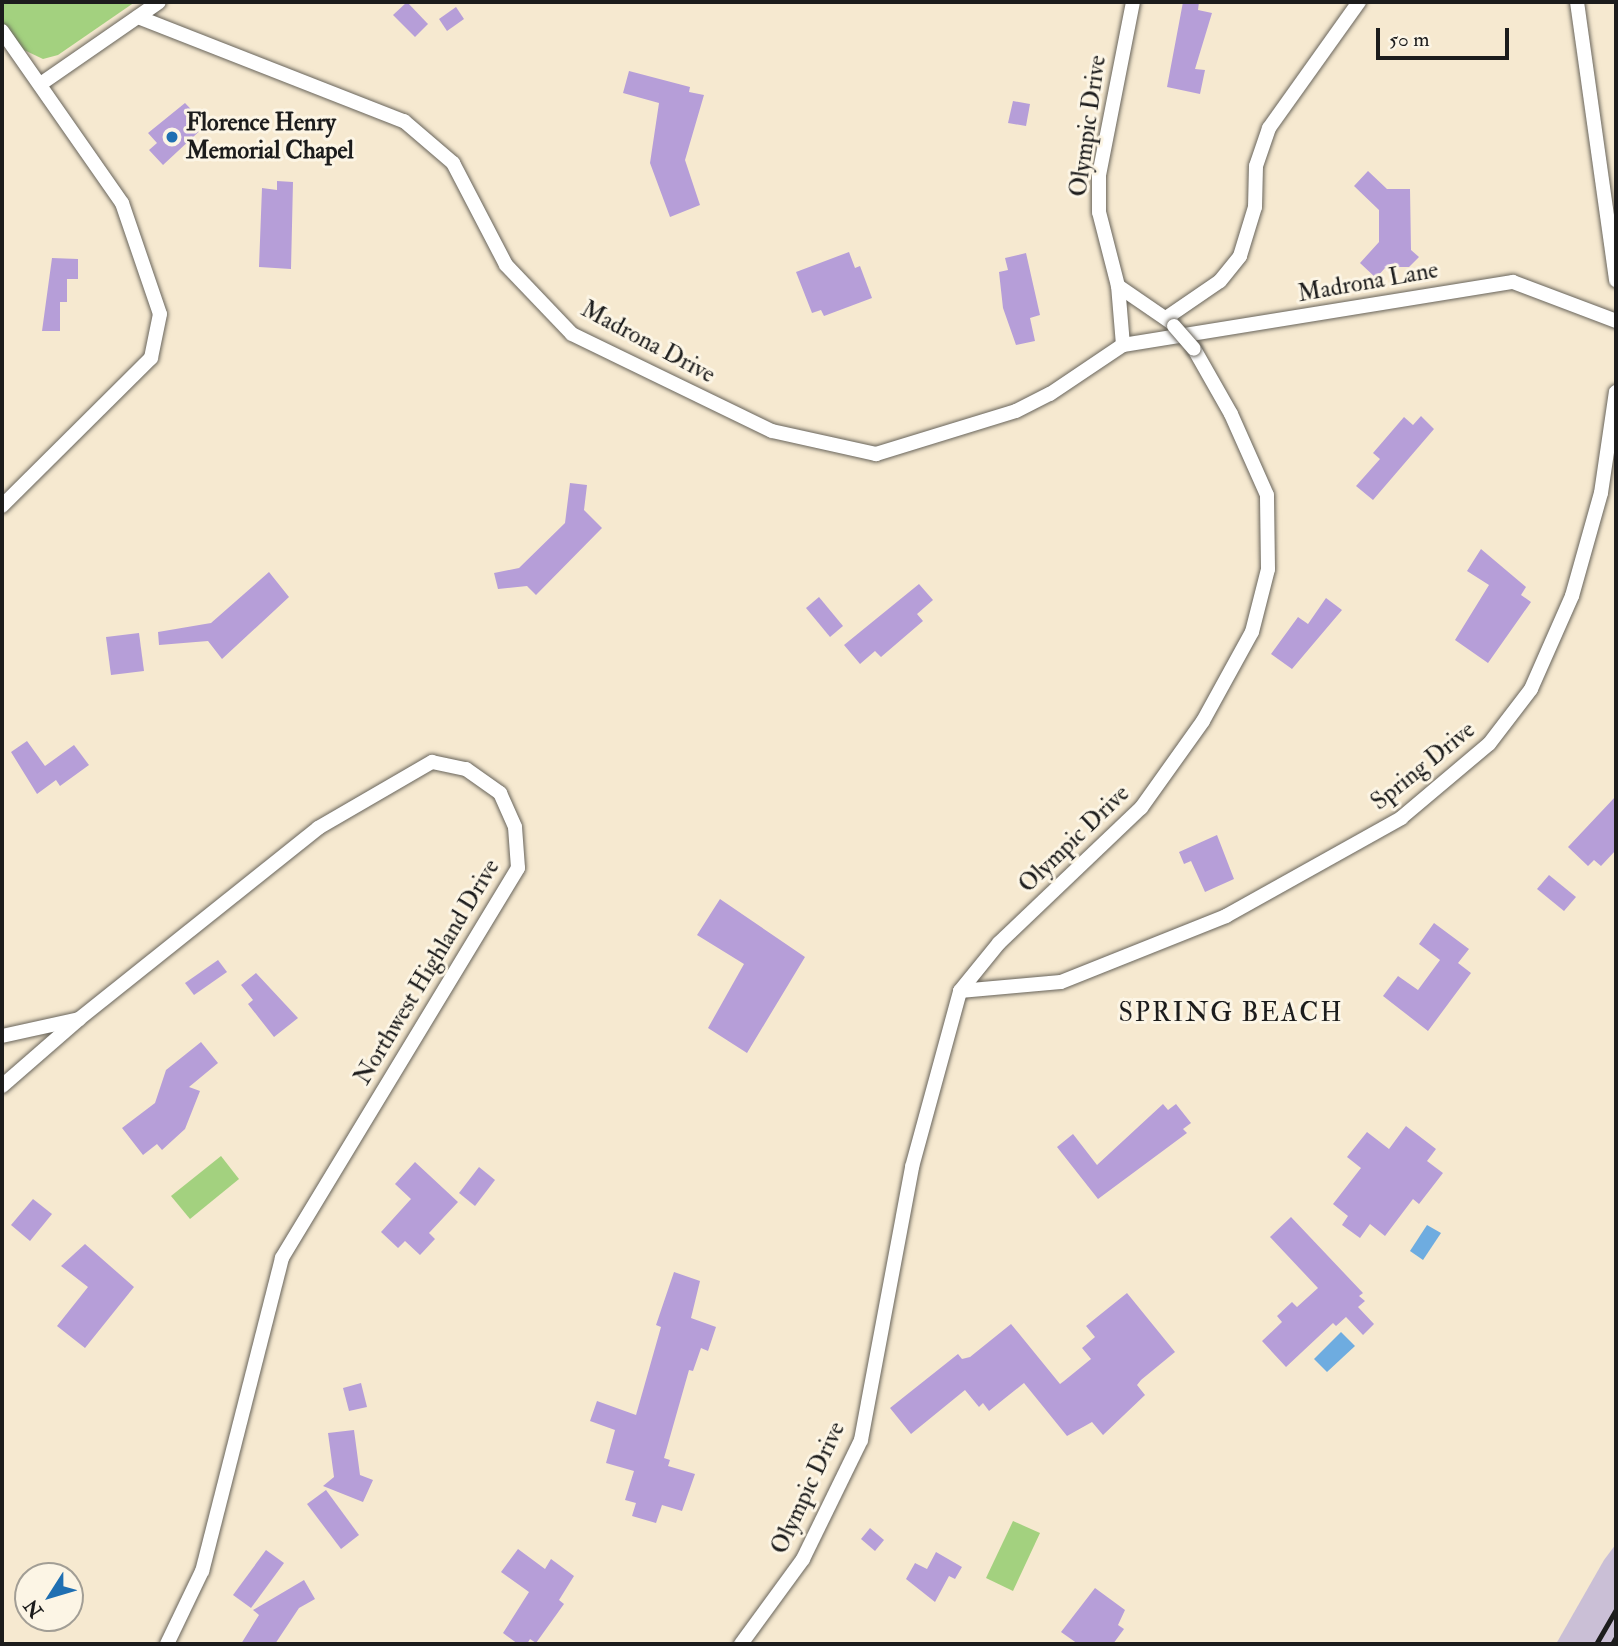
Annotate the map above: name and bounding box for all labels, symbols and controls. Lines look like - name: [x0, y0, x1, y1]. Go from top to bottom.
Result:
- scale bar: [1380, 14, 1513, 58]
- text: 50 m: [1389, 26, 1430, 53]
- street label: Olympic Drive: [1064, 53, 1112, 199]
- place label: Florence Henry Memorial Chapel: [186, 109, 354, 165]
- marker: Florence Henry Memorial Chapel: [164, 129, 180, 145]
- street label: Madrona Lane: [1296, 255, 1440, 309]
- street label: Madrona Drive: [576, 295, 720, 389]
- street label: Spring Drive: [1365, 716, 1481, 816]
- street label: Olympic Drive: [1013, 779, 1135, 899]
- street label: Northwest Highland Drive: [348, 854, 506, 1090]
- district label: SPRING BEACH: [1120, 998, 1342, 1030]
- street label: Olympic Drive: [765, 1417, 851, 1559]
- north arrow: [14, 1562, 84, 1632]
- text: N: [19, 1594, 49, 1622]

